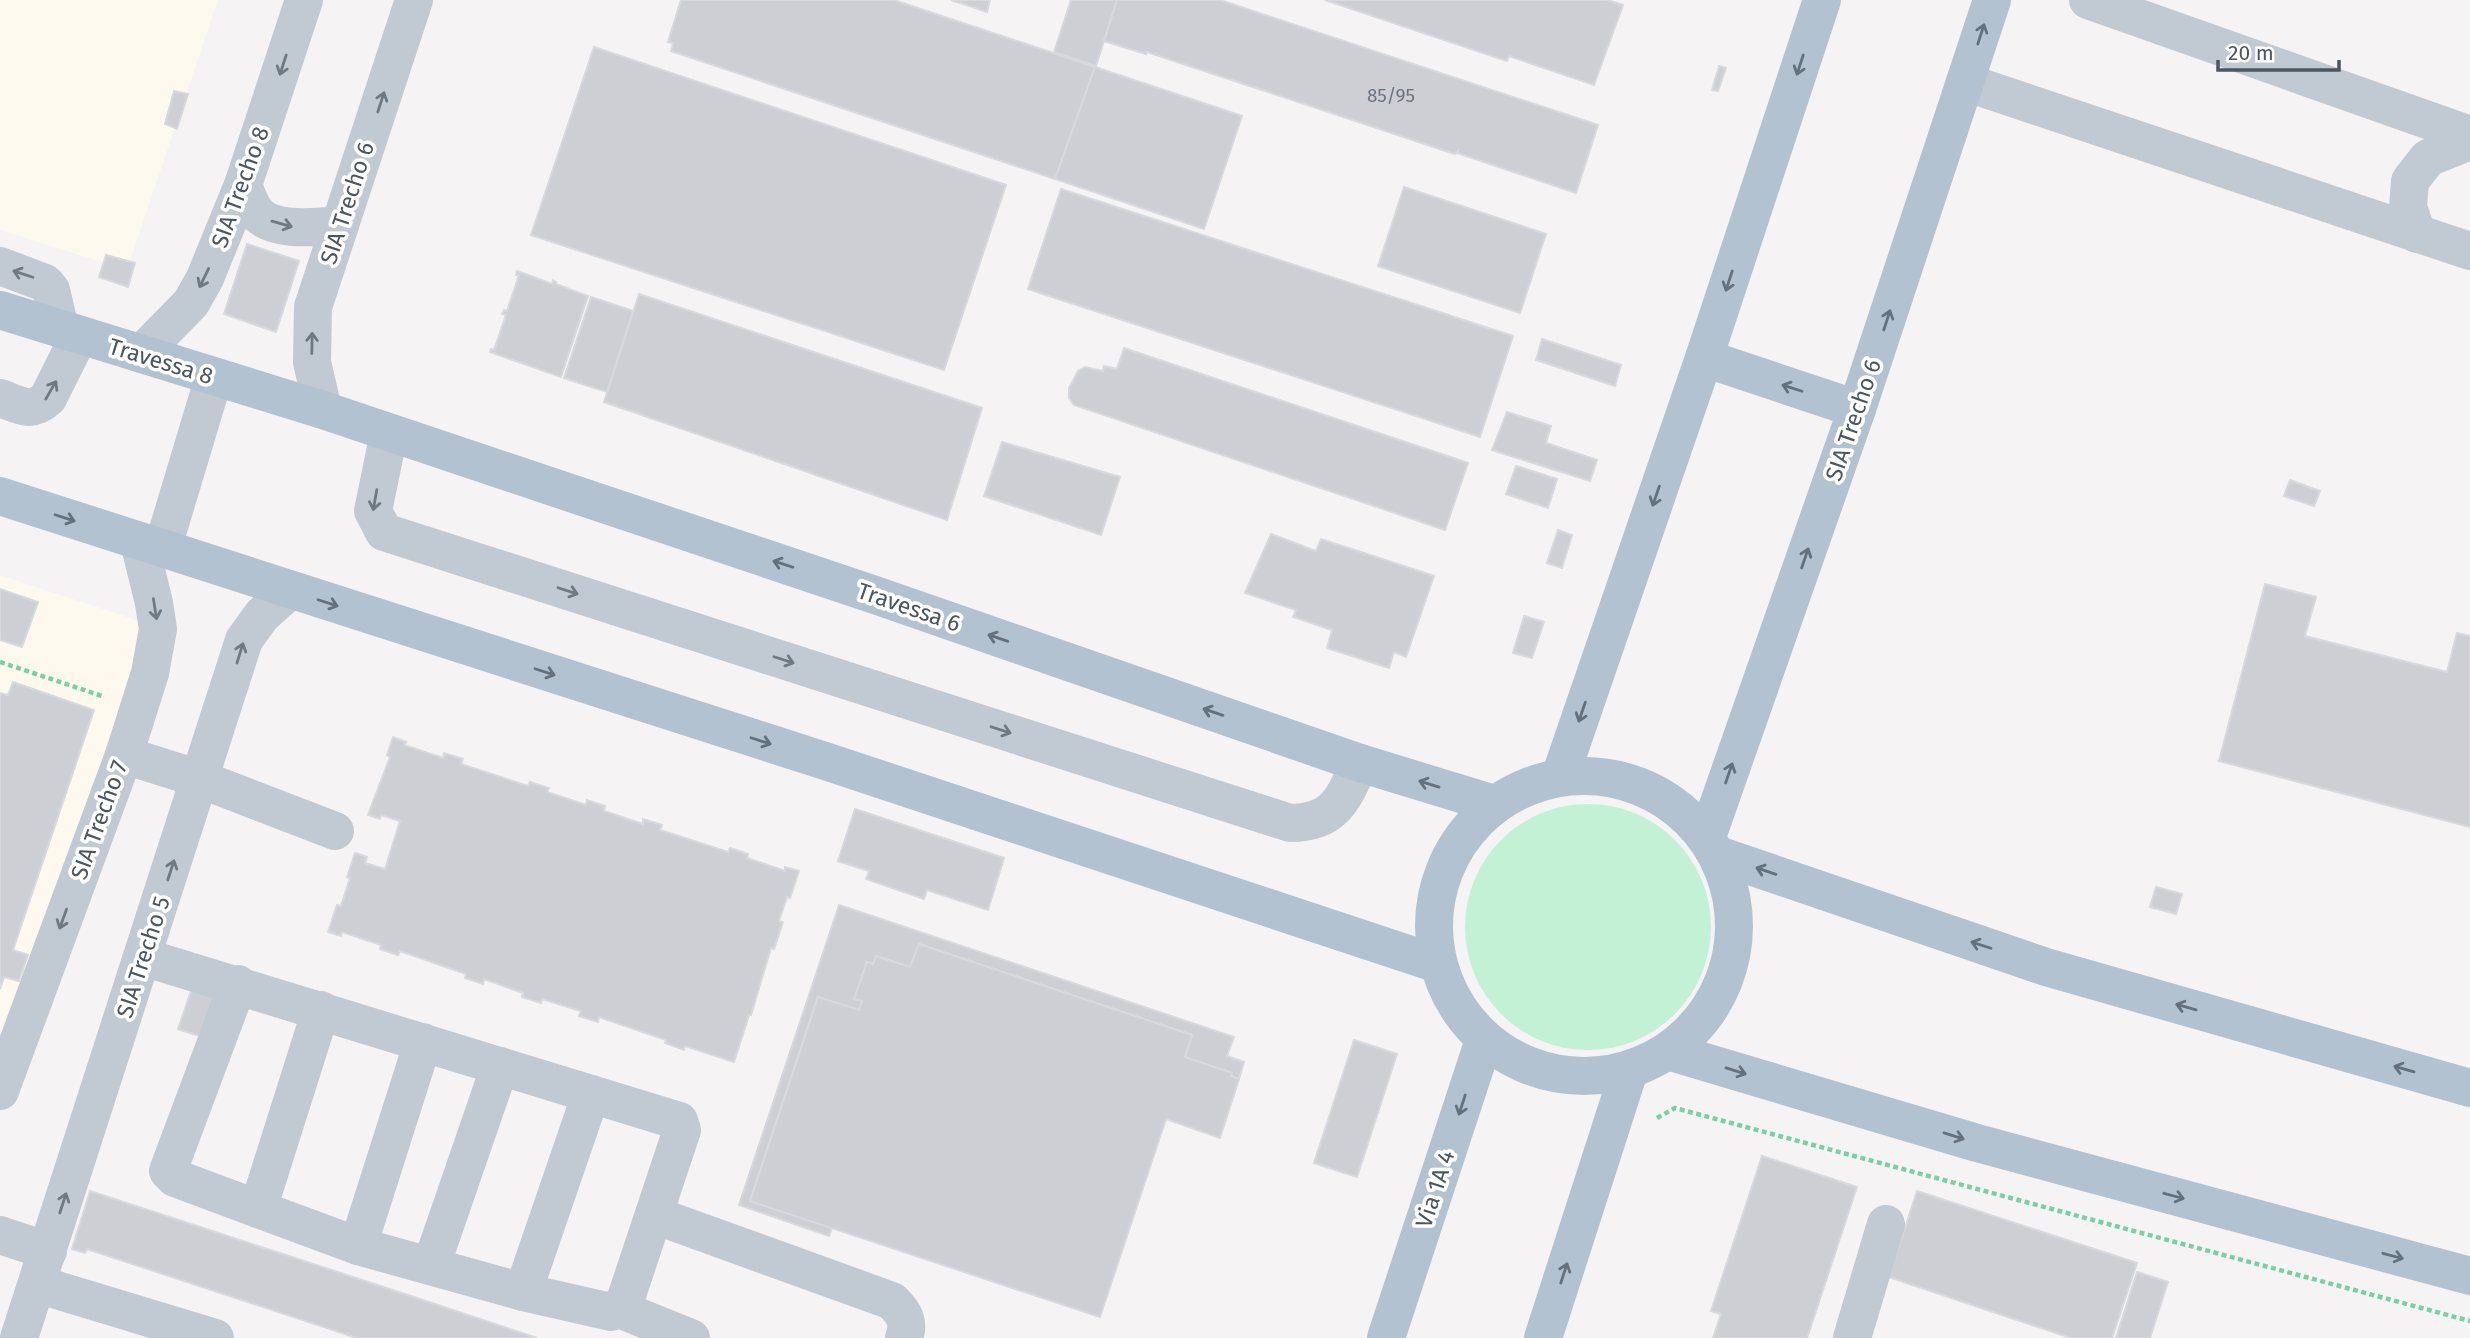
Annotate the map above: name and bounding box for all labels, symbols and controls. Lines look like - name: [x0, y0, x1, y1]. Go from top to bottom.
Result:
- one-way arrow: [1975, 23, 1988, 45]
- scale bar: [2218, 28, 2339, 72]
- text: 20 m: [2228, 40, 2274, 66]
- one-way arrow: [275, 53, 288, 75]
- one-way arrow: [1793, 53, 1806, 75]
- house number: 85/95: [1367, 84, 1415, 107]
- one-way arrow: [375, 91, 388, 113]
- street label: SIA Trecho 8: [205, 122, 275, 252]
- street label: SIA Trecho 6: [314, 138, 380, 268]
- one-way arrow: [270, 218, 292, 231]
- one-way arrow: [13, 267, 35, 279]
- one-way arrow: [197, 267, 211, 288]
- one-way arrow: [1722, 270, 1735, 292]
- one-way arrow: [1882, 309, 1894, 331]
- street label: Travessa 8: [105, 332, 217, 390]
- one-way arrow: [306, 332, 319, 355]
- street label: SIA Trecho 6: [1819, 356, 1887, 484]
- one-way arrow: [44, 381, 58, 401]
- one-way arrow: [1782, 381, 1804, 393]
- one-way arrow: [1649, 485, 1661, 507]
- one-way arrow: [368, 488, 381, 511]
- one-way arrow: [53, 513, 75, 525]
- one-way arrow: [1800, 548, 1812, 570]
- one-way arrow: [772, 557, 794, 570]
- street label: Travessa 6: [854, 576, 964, 638]
- one-way arrow: [556, 585, 578, 598]
- one-way arrow: [149, 597, 162, 620]
- one-way arrow: [317, 597, 339, 610]
- one-way arrow: [988, 631, 1010, 643]
- one-way arrow: [234, 643, 247, 665]
- one-way arrow: [773, 654, 795, 667]
- one-way arrow: [533, 667, 555, 679]
- one-way arrow: [1575, 700, 1587, 722]
- one-way arrow: [1203, 705, 1225, 717]
- one-way arrow: [989, 724, 1011, 737]
- one-way arrow: [750, 736, 772, 748]
- street label: SIA Trecho 7: [65, 757, 133, 883]
- one-way arrow: [1724, 762, 1736, 784]
- one-way arrow: [1418, 777, 1440, 790]
- one-way arrow: [165, 860, 178, 882]
- one-way arrow: [1755, 864, 1777, 876]
- street label: SIA Trecho 5: [110, 893, 176, 1021]
- one-way arrow: [56, 907, 69, 929]
- one-way arrow: [1970, 938, 1992, 950]
- one-way arrow: [2175, 999, 2197, 1012]
- one-way arrow: [2394, 1062, 2416, 1075]
- one-way arrow: [1725, 1066, 1747, 1079]
- one-way arrow: [1455, 1093, 1468, 1115]
- one-way arrow: [1943, 1131, 1965, 1144]
- street label: Via 1A 4: [1409, 1147, 1461, 1231]
- one-way arrow: [2162, 1190, 2185, 1203]
- one-way arrow: [58, 1193, 70, 1215]
- one-way arrow: [2382, 1250, 2404, 1263]
- one-way arrow: [1558, 1262, 1571, 1284]

